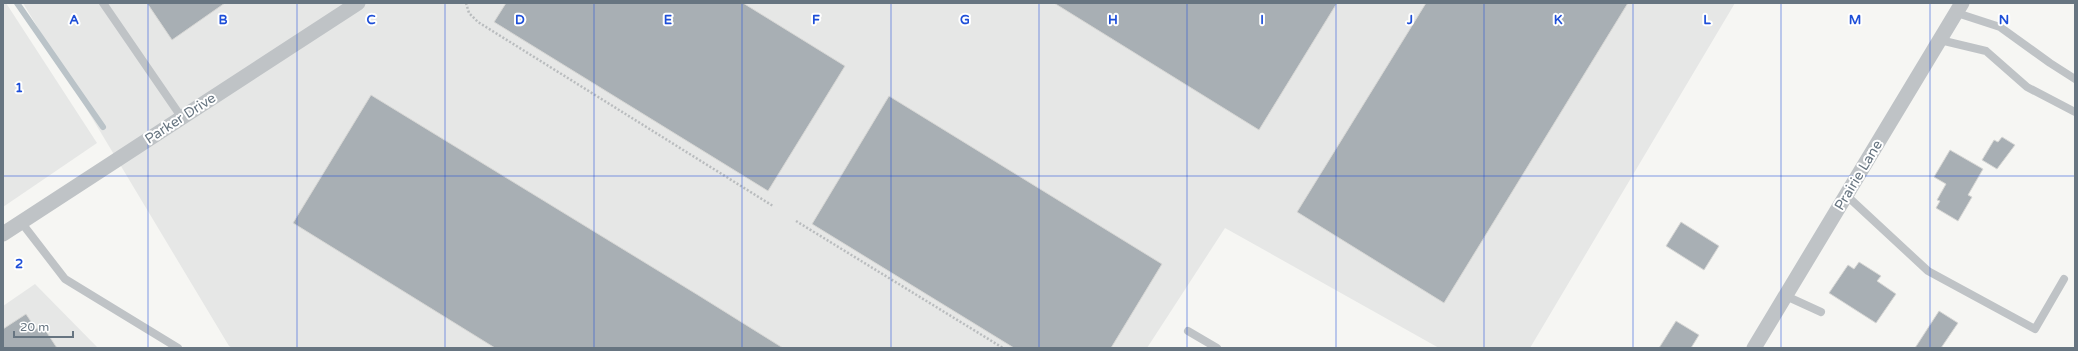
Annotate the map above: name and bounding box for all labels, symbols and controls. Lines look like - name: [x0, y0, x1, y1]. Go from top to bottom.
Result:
- text: A: [69, 12, 79, 28]
- text: B: [218, 12, 228, 28]
- text: C: [366, 12, 376, 28]
- text: D: [515, 12, 525, 28]
- text: E: [664, 12, 672, 28]
- text: F: [812, 12, 820, 28]
- text: G: [960, 12, 970, 28]
- text: H: [1108, 12, 1118, 28]
- text: I: [1260, 12, 1264, 28]
- text: J: [1406, 12, 1413, 28]
- text: K: [1554, 12, 1563, 28]
- text: L: [1703, 12, 1711, 28]
- text: M: [1849, 12, 1861, 28]
- text: N: [1999, 12, 2009, 28]
- text: 1: [15, 80, 23, 96]
- street label: Parker Drive: [142, 89, 219, 148]
- street label: Prairie Lane: [1831, 137, 1886, 213]
- text: 2: [15, 256, 23, 272]
- scale bar: [14, 313, 73, 339]
- text: 20 m: [20, 320, 49, 334]

